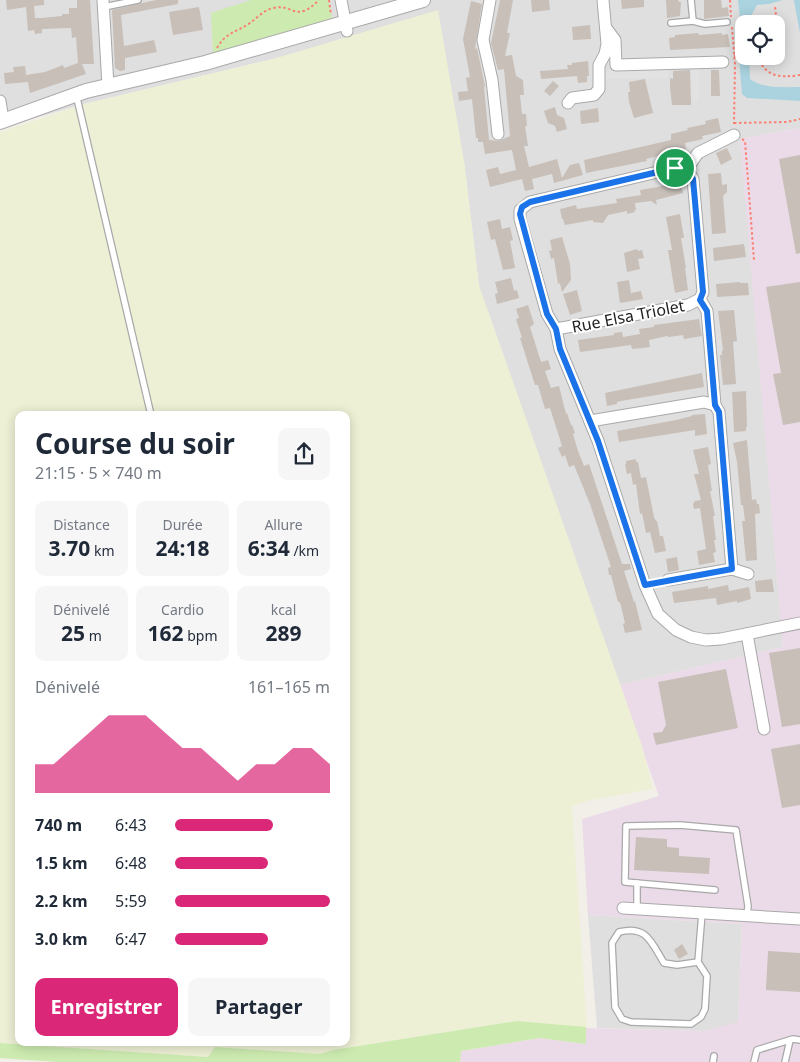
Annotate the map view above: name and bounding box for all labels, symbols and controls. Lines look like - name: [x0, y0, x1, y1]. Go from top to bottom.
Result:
- map controls: [735, 15, 785, 65]
- button: locate: [735, 15, 785, 65]
- pin: [654, 147, 696, 189]
- icon: arrive: [661, 154, 689, 182]
- street label: Rue Elsa Triolet: [570, 294, 686, 338]
- text: Course du soir: [35, 424, 235, 462]
- button: share: [278, 428, 330, 480]
- text: 21:15 · 5 × 740 m: [35, 462, 162, 484]
- text: Distance: [53, 515, 110, 534]
- text: Durée: [162, 515, 203, 534]
- text: Allure: [264, 515, 303, 534]
- text: 3.70: [48, 534, 90, 562]
- text: 24:18: [156, 534, 209, 562]
- text: 6:34: [248, 534, 290, 562]
- text: km: [90, 541, 115, 560]
- text: /km: [290, 541, 319, 560]
- text: Dénivelé: [53, 600, 110, 619]
- text: Cardio: [161, 600, 204, 619]
- text: kcal: [271, 600, 296, 619]
- text: 25: [61, 619, 85, 647]
- text: 162: [148, 619, 184, 647]
- text: 289: [265, 619, 302, 647]
- text: m: [85, 626, 102, 645]
- text: bpm: [184, 626, 218, 645]
- text: Dénivelé: [35, 676, 100, 698]
- text: 161–165 m: [248, 676, 330, 698]
- text: 740 m: [35, 814, 82, 836]
- text: 6:43: [115, 814, 147, 836]
- text: 1.5 km: [35, 852, 87, 874]
- text: 6:48: [115, 852, 147, 874]
- text: 2.2 km: [35, 890, 87, 912]
- text: 5:59: [115, 890, 147, 912]
- text: 3.0 km: [35, 928, 87, 950]
- text: 6:47: [115, 928, 147, 950]
- button: Enregistrer: [35, 978, 178, 1036]
- button: Partager: [188, 978, 330, 1036]

